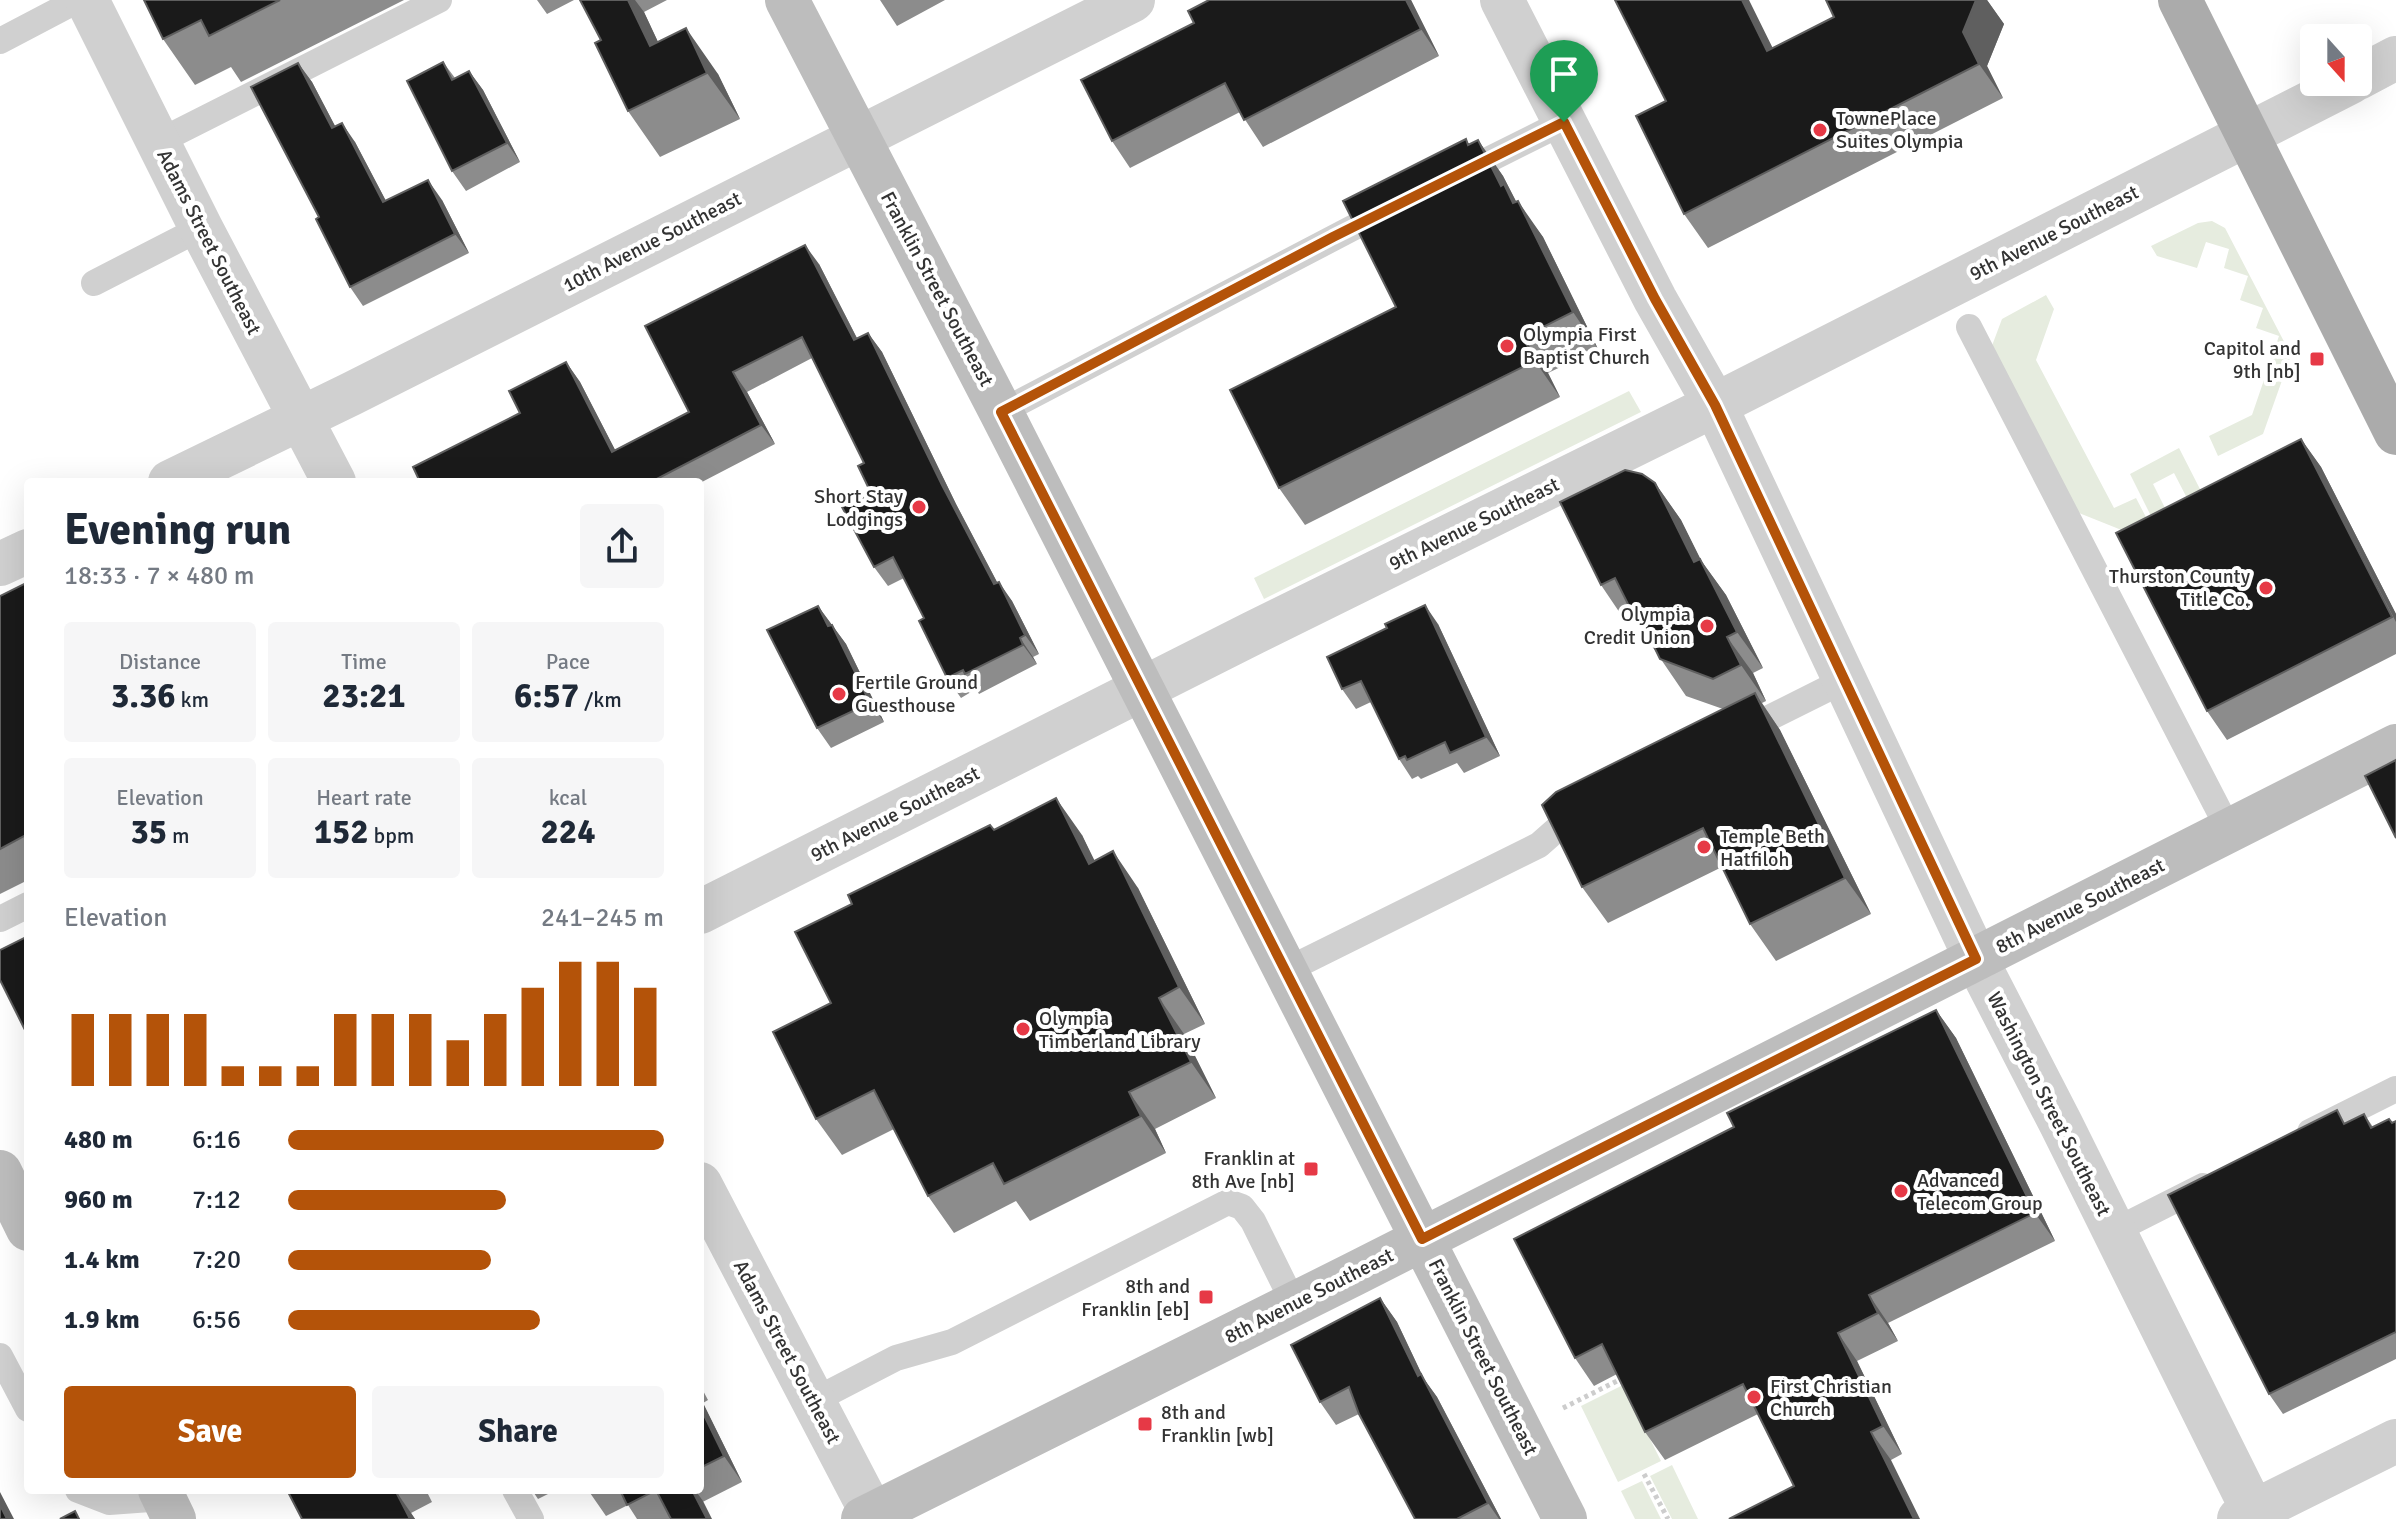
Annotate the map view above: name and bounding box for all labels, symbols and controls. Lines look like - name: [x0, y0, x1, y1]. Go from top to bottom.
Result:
- north arrow: [2300, 24, 2372, 96]
- map controls: [2300, 24, 2372, 96]
- pin: [1530, 40, 1598, 122]
- icon: arrive: [1542, 52, 1586, 96]
- place label: TownePlace Suites Olympia: [1836, 106, 1964, 154]
- marker: TownePlace Suites Olympia: [1811, 121, 1829, 139]
- street label: Adams Street Southeast: [151, 145, 267, 339]
- street label: 9th Avenue Southeast: [1965, 180, 2143, 286]
- street label: 10th Avenue Southeast: [559, 186, 745, 298]
- street label: Franklin Street Southeast: [875, 187, 999, 391]
- place label: Olympia First Baptist Church: [1523, 322, 1650, 370]
- place label: Capitol and 9th [nb]: [2204, 336, 2301, 384]
- marker: Olympia First Baptist Church: [1498, 337, 1516, 355]
- marker: Capitol and 9th [nb]: [2308, 350, 2326, 368]
- street label: 9th Avenue Southeast: [1385, 472, 1563, 576]
- place label: Short Stay Lodgings: [814, 484, 904, 532]
- marker: Short Stay Lodgings: [910, 498, 928, 516]
- text: Evening run: [64, 503, 291, 557]
- button: share: [580, 504, 664, 588]
- text: 18:33 · 7 × 480 m: [64, 560, 255, 592]
- place label: Thurston County Title Co.: [2109, 564, 2251, 612]
- marker: Thurston County Title Co.: [2257, 579, 2275, 597]
- place label: Olympia Credit Union: [1584, 602, 1691, 650]
- marker: Olympia Credit Union: [1698, 617, 1716, 635]
- text: Distance: [119, 648, 201, 675]
- text: Time: [341, 648, 387, 675]
- text: Pace: [546, 648, 590, 675]
- place label: Fertile Ground Guesthouse: [855, 670, 978, 718]
- text: 3.36: [111, 675, 176, 717]
- text: 23:21: [322, 675, 406, 717]
- text: 6:57: [514, 675, 579, 717]
- marker: Fertile Ground Guesthouse: [830, 685, 848, 703]
- text: km: [176, 686, 209, 713]
- text: /km: [579, 686, 622, 713]
- street label: 9th Avenue Southeast: [806, 761, 984, 867]
- text: Elevation: [116, 784, 204, 811]
- text: Heart rate: [316, 784, 412, 811]
- text: kcal: [549, 784, 587, 811]
- text: 35: [130, 811, 167, 853]
- text: 152: [314, 811, 369, 853]
- text: 224: [540, 811, 596, 853]
- text: m: [167, 822, 190, 849]
- text: bpm: [369, 822, 414, 849]
- place label: Temple Beth Hatfiloh: [1720, 824, 1825, 872]
- marker: Temple Beth Hatfiloh: [1695, 838, 1713, 856]
- street label: 8th Avenue Southeast: [1991, 853, 2169, 959]
- text: Elevation: [64, 902, 168, 934]
- text: 241–245 m: [541, 902, 664, 934]
- street label: Washington Street Southeast: [1982, 988, 2116, 1220]
- place label: Olympia Timberland Library: [1039, 1006, 1201, 1054]
- marker: Olympia Timberland Library: [1014, 1020, 1032, 1038]
- text: 480 m: [64, 1124, 133, 1156]
- text: 6:16: [192, 1124, 241, 1156]
- place label: Franklin at 8th Ave [nb]: [1192, 1146, 1295, 1194]
- marker: Franklin at 8th Ave [nb]: [1302, 1160, 1320, 1178]
- place label: Advanced Telecom Group: [1917, 1168, 2043, 1216]
- marker: Advanced Telecom Group: [1892, 1182, 1910, 1200]
- text: 960 m: [64, 1184, 133, 1216]
- text: 7:12: [192, 1184, 241, 1216]
- street label: 8th Avenue Southeast: [1220, 1243, 1398, 1349]
- text: 1.4 km: [64, 1244, 140, 1276]
- text: 7:20: [192, 1244, 241, 1276]
- street label: Franklin Street Southeast: [1423, 1255, 1543, 1459]
- street label: Adams Street Southeast: [728, 1256, 846, 1448]
- place label: 8th and Franklin [eb]: [1081, 1274, 1190, 1322]
- marker: 8th and Franklin [eb]: [1197, 1288, 1215, 1306]
- text: 1.9 km: [64, 1304, 140, 1336]
- text: 6:56: [192, 1304, 241, 1336]
- place label: First Christian Church: [1770, 1374, 1892, 1422]
- button: Save: [64, 1386, 356, 1478]
- button: Share: [372, 1386, 664, 1478]
- marker: First Christian Church: [1745, 1388, 1763, 1406]
- place label: 8th and Franklin [wb]: [1161, 1400, 1274, 1448]
- marker: 8th and Franklin [wb]: [1136, 1415, 1154, 1433]

